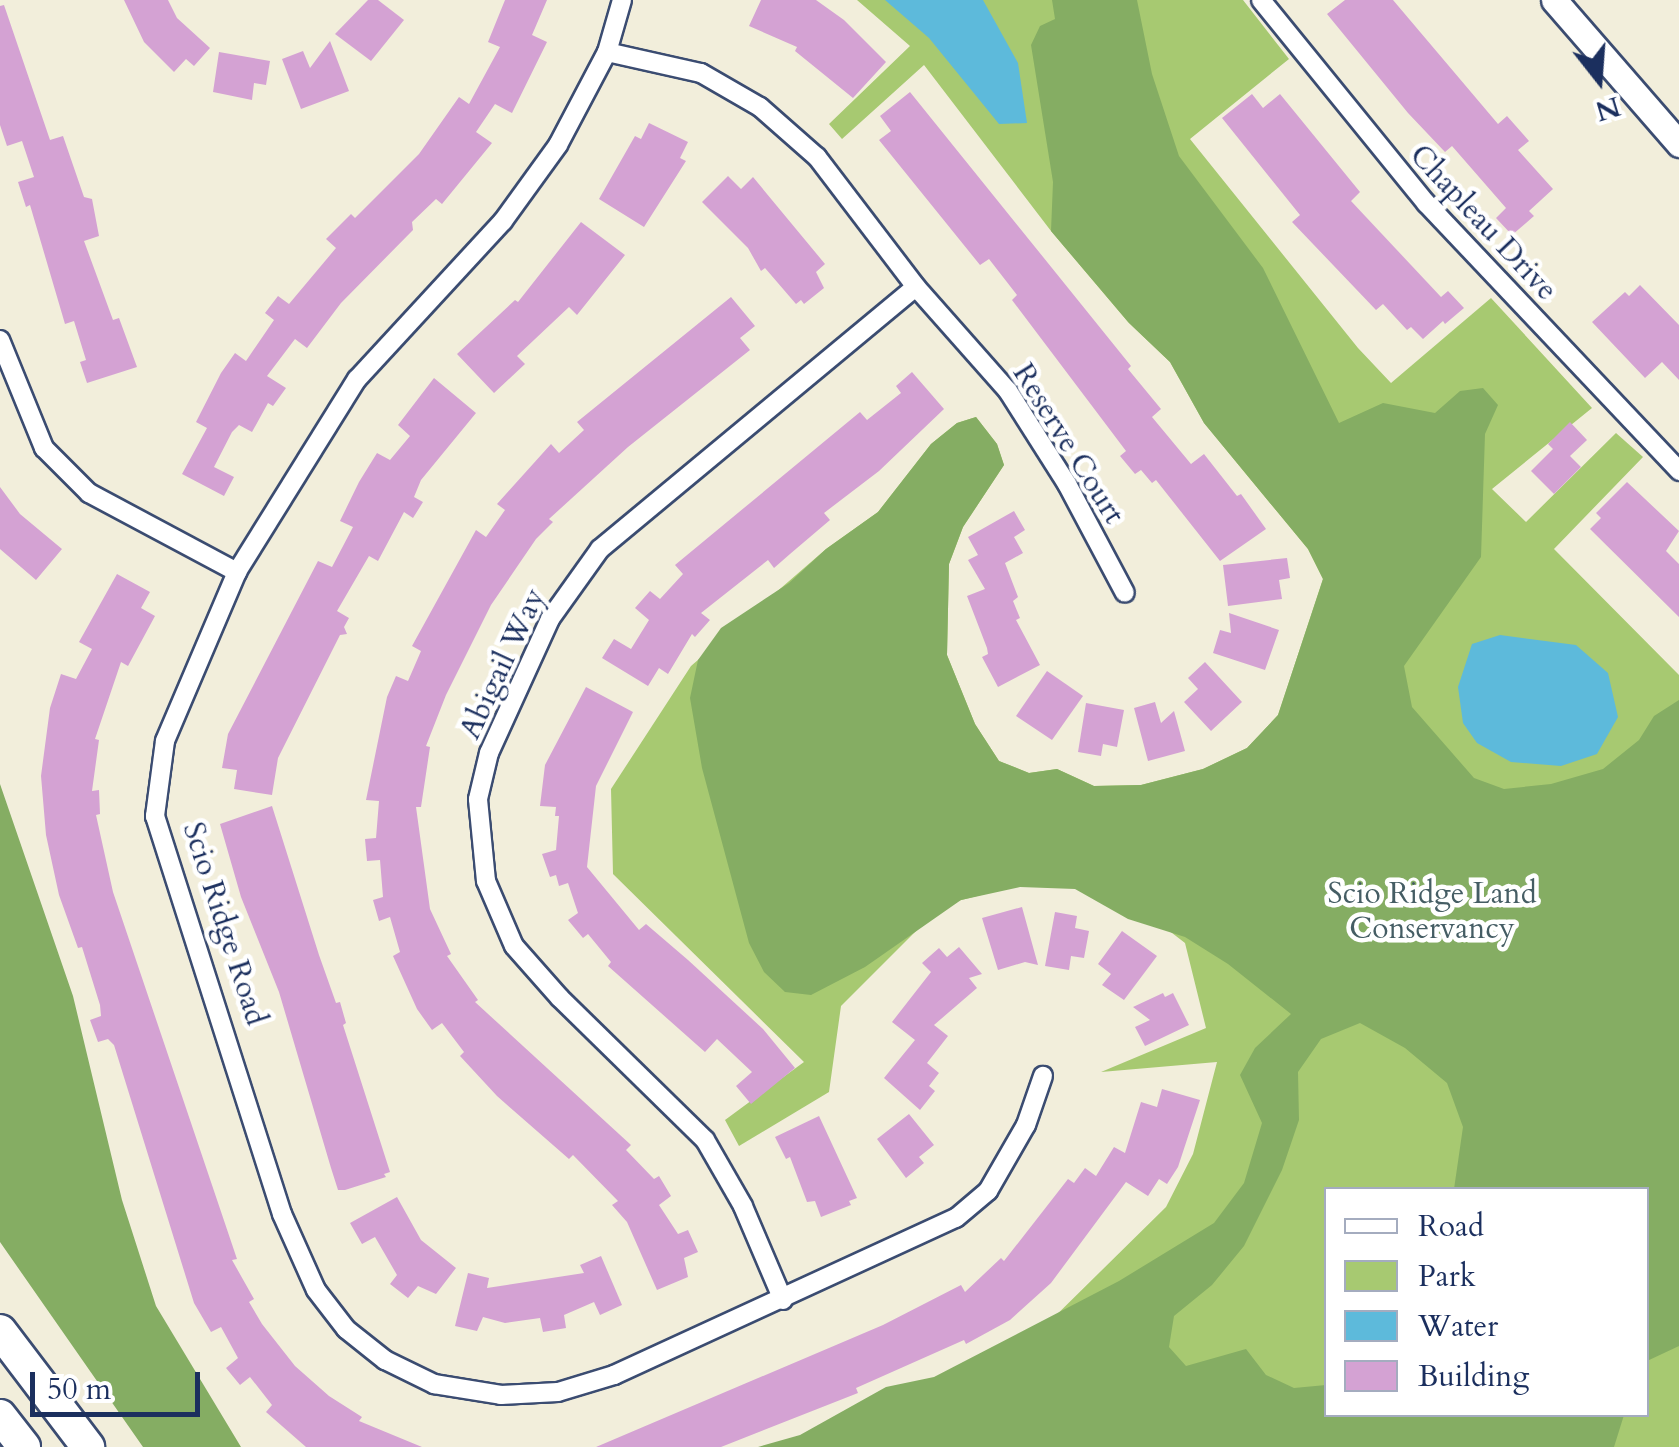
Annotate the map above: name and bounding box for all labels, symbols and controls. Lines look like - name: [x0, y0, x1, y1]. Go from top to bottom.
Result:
- north arrow: [1549, 30, 1649, 130]
- text: N: [1591, 87, 1625, 130]
- street label: Chapleau Drive: [1402, 138, 1564, 308]
- street label: Reserve Court: [1005, 357, 1131, 531]
- street label: Abigail Way: [453, 583, 553, 745]
- street label: Scio Ridge Road: [174, 818, 274, 1030]
- park label: Scio Ridge Land Conservancy: [1327, 876, 1537, 946]
- legend: [1324, 1187, 1649, 1417]
- text: Road: [1418, 1206, 1484, 1247]
- text: Park: [1418, 1256, 1476, 1297]
- text: Water: [1418, 1306, 1498, 1347]
- scale bar: [35, 1352, 205, 1414]
- text: Building: [1418, 1356, 1529, 1397]
- text: 50 m: [47, 1369, 111, 1410]

